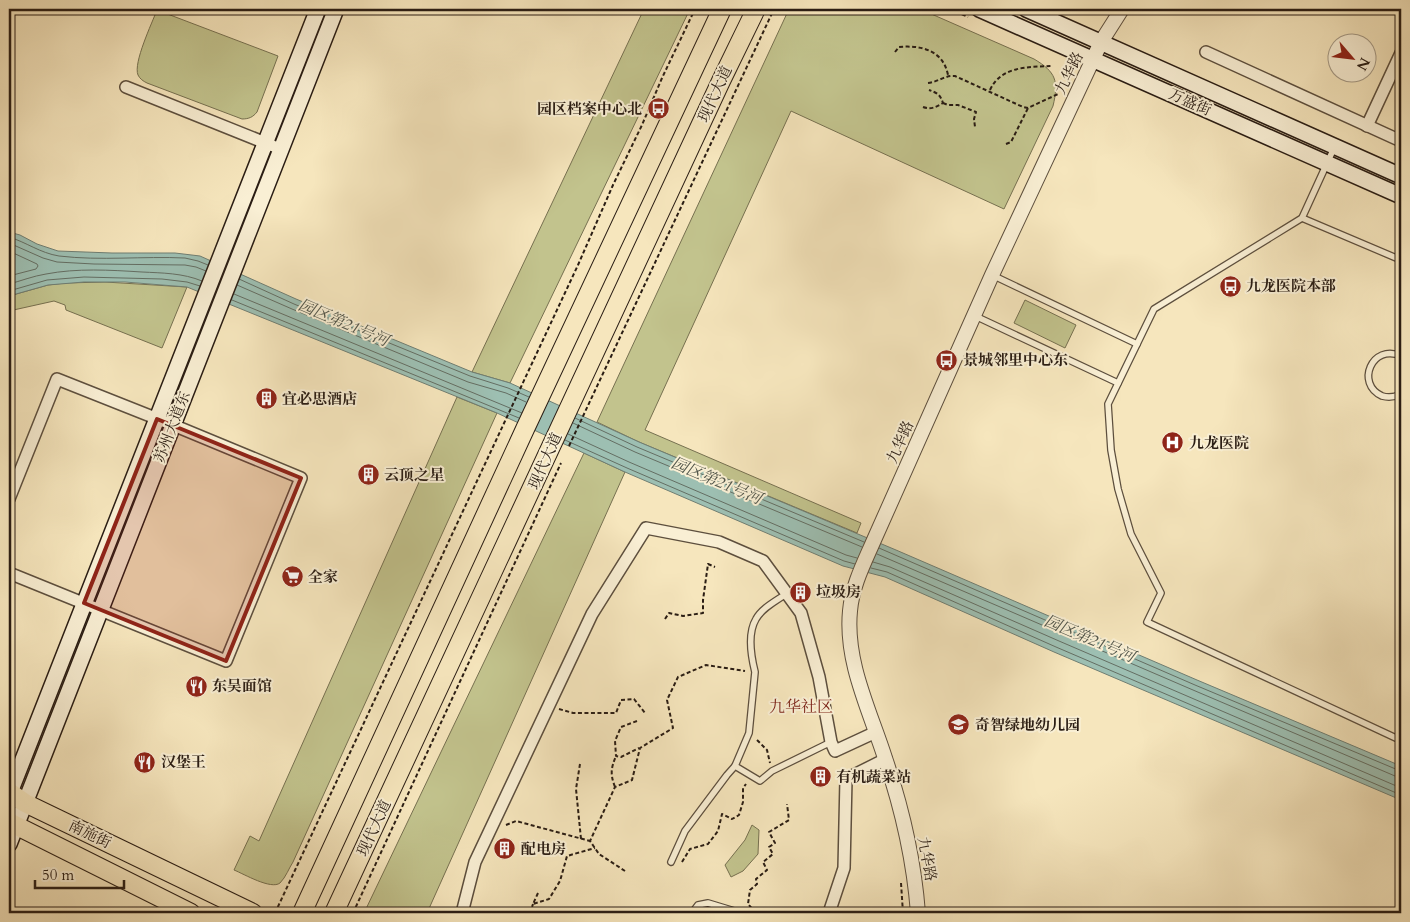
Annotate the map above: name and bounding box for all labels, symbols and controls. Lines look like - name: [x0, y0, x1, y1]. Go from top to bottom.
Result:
- north arrow: [1328, 32, 1378, 82]
- street label: 九华路: [1050, 48, 1088, 98]
- text: N: [1352, 54, 1374, 74]
- street label: 现代大道: [693, 63, 737, 125]
- street label: 万盛街: [1165, 84, 1215, 120]
- bus stop icon: 园区档案中心北: [646, 97, 670, 121]
- place label: 园区档案中心北: [537, 99, 642, 119]
- bus stop icon: 九龙医院本部: [1218, 274, 1242, 298]
- place label: 九龙医院本部: [1246, 276, 1336, 296]
- water label: 园区第21号河: [295, 294, 395, 353]
- bus stop icon: 景城邻里中心东: [935, 348, 959, 372]
- place label: 景城邻里中心东: [963, 350, 1068, 370]
- building icon: 宜必思酒店: [254, 387, 278, 411]
- street label: 苏州大道东: [149, 388, 195, 466]
- place label: 宜必思酒店: [282, 389, 357, 409]
- street label: 九华路: [882, 417, 918, 467]
- street label: 现代大道: [524, 430, 566, 492]
- hospital icon: 九龙医院: [1161, 431, 1185, 455]
- place label: 九龙医院: [1189, 433, 1249, 453]
- water label: 园区第21号河: [668, 452, 768, 511]
- building icon: 云顶之星: [356, 463, 380, 487]
- place label: 云顶之星: [384, 465, 444, 485]
- supermarket icon: 全家: [280, 565, 304, 589]
- place label: 全家: [308, 567, 338, 587]
- building icon: 垃圾房: [788, 580, 812, 604]
- place label: 垃圾房: [816, 582, 861, 602]
- water label: 园区第21号河: [1041, 610, 1141, 669]
- restaurant icon: 东吴面馆: [184, 674, 208, 698]
- place label: 东吴面馆: [212, 676, 272, 696]
- district label: 九华社区: [769, 696, 833, 718]
- school or university icon: 奇智绿地幼儿园: [947, 713, 971, 737]
- place label: 奇智绿地幼儿园: [975, 715, 1080, 735]
- restaurant icon: 汉堡王: [133, 750, 157, 774]
- place label: 汉堡王: [161, 752, 206, 772]
- building icon: 有机蔬菜站: [808, 765, 832, 789]
- place label: 有机蔬菜站: [836, 767, 911, 787]
- street label: 现代大道: [352, 797, 396, 859]
- street label: 南施街: [65, 815, 115, 853]
- street label: 九华路: [913, 835, 941, 883]
- building icon: 配电房: [493, 837, 517, 861]
- place label: 配电房: [521, 839, 566, 859]
- scale bar: [35, 857, 124, 889]
- text: 50 m: [42, 865, 74, 885]

